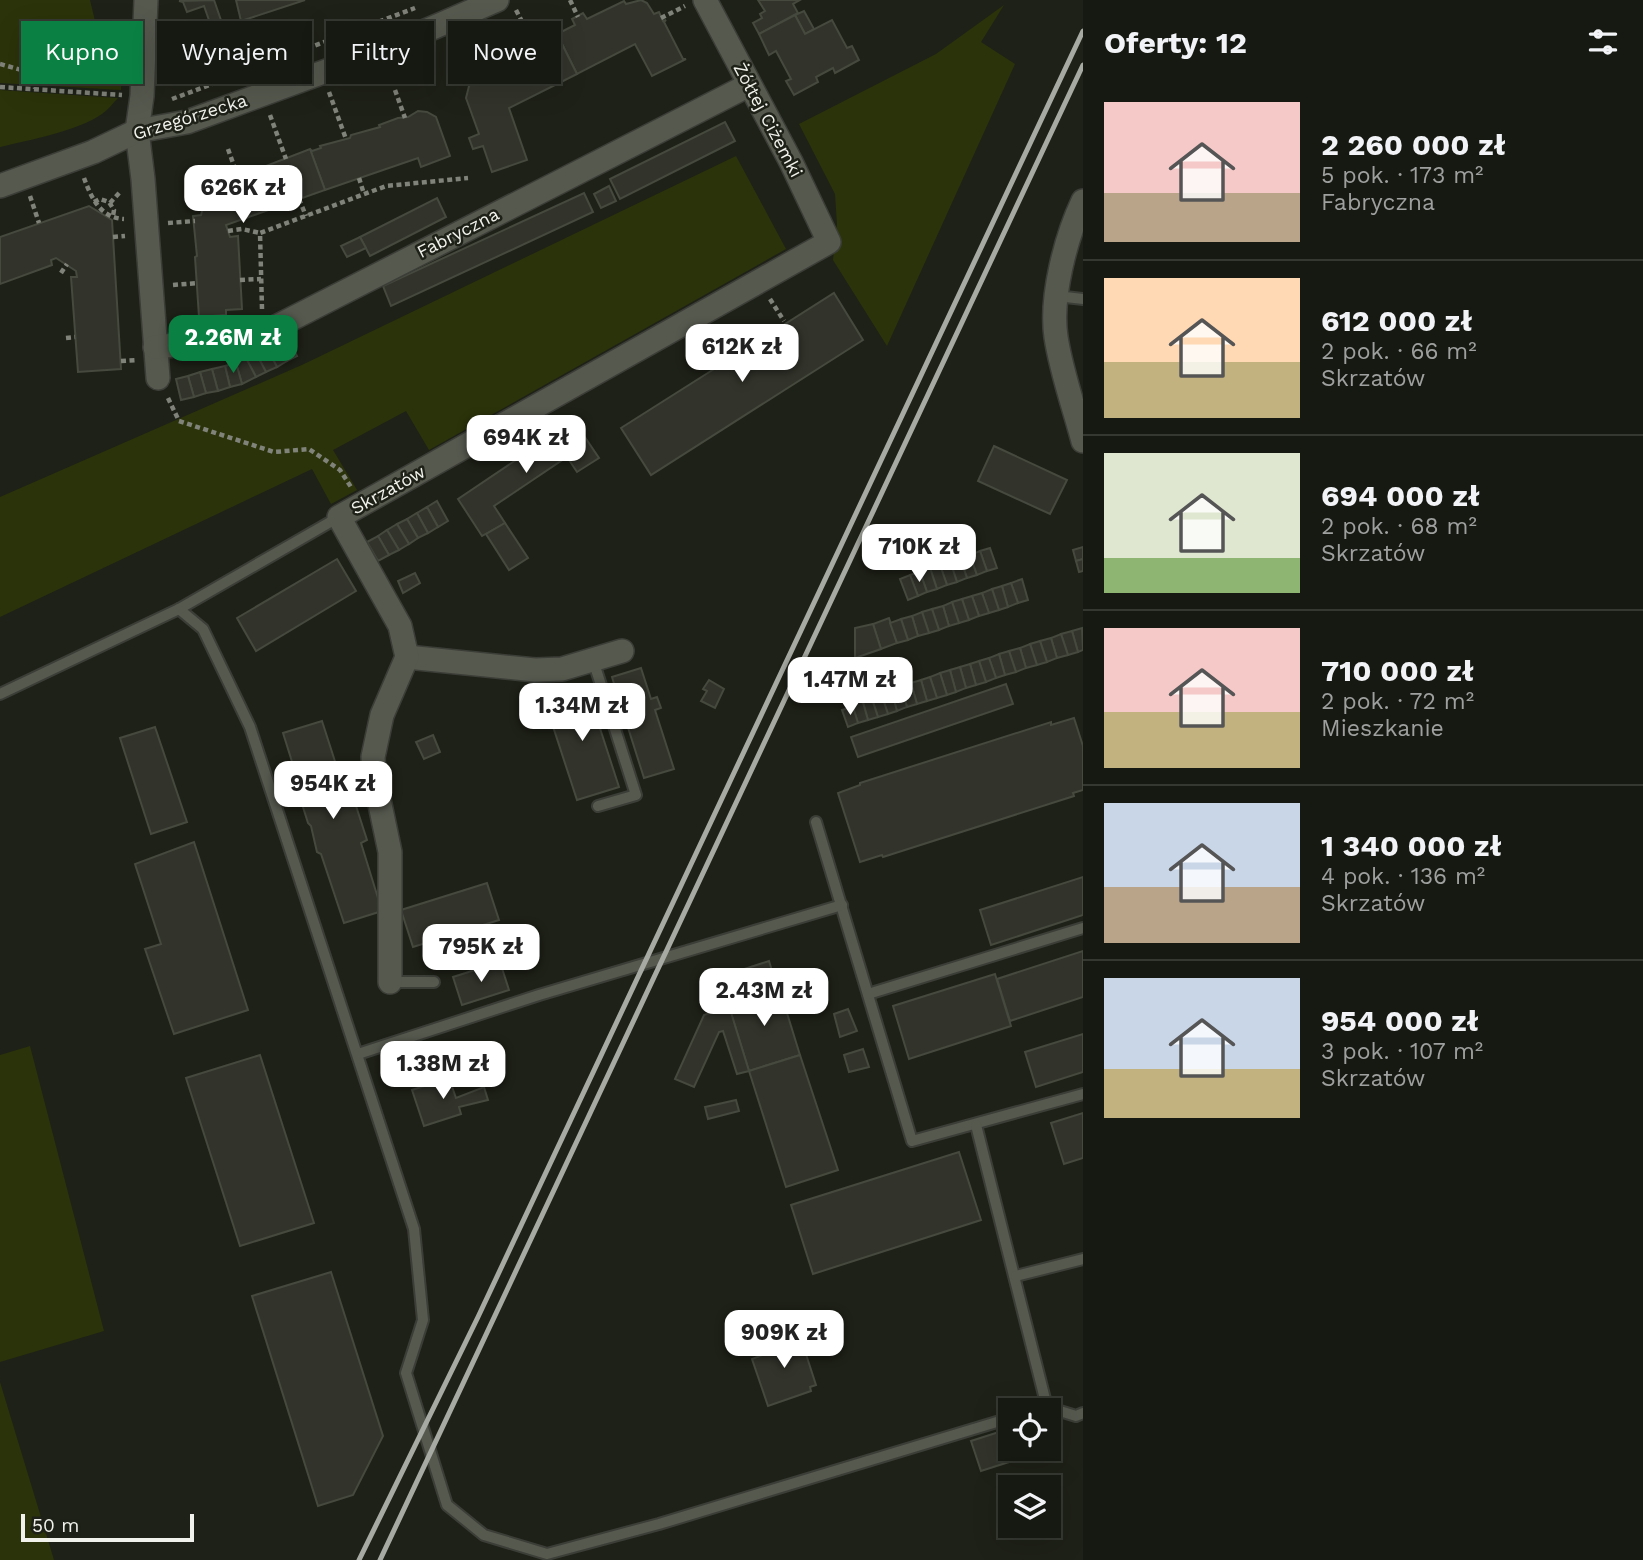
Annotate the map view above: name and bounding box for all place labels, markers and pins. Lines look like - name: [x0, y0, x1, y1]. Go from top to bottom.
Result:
- pin: 626K zł: [178, 166, 308, 225]
- pin: 2.26M zł: [161, 316, 305, 375]
- pin: 612K zł: [677, 324, 807, 384]
- pin: 694K zł: [461, 416, 591, 475]
- pin: 710K zł: [854, 524, 984, 584]
- pin: 1.47M zł: [778, 658, 922, 717]
- pin: 1.34M zł: [510, 684, 654, 743]
- pin: 954K zł: [268, 762, 398, 821]
- pin: 795K zł: [416, 925, 546, 984]
- pin: 2.43M zł: [692, 968, 836, 1028]
- pin: 1.38M zł: [371, 1042, 515, 1101]
- pin: 909K zł: [719, 1310, 849, 1370]

